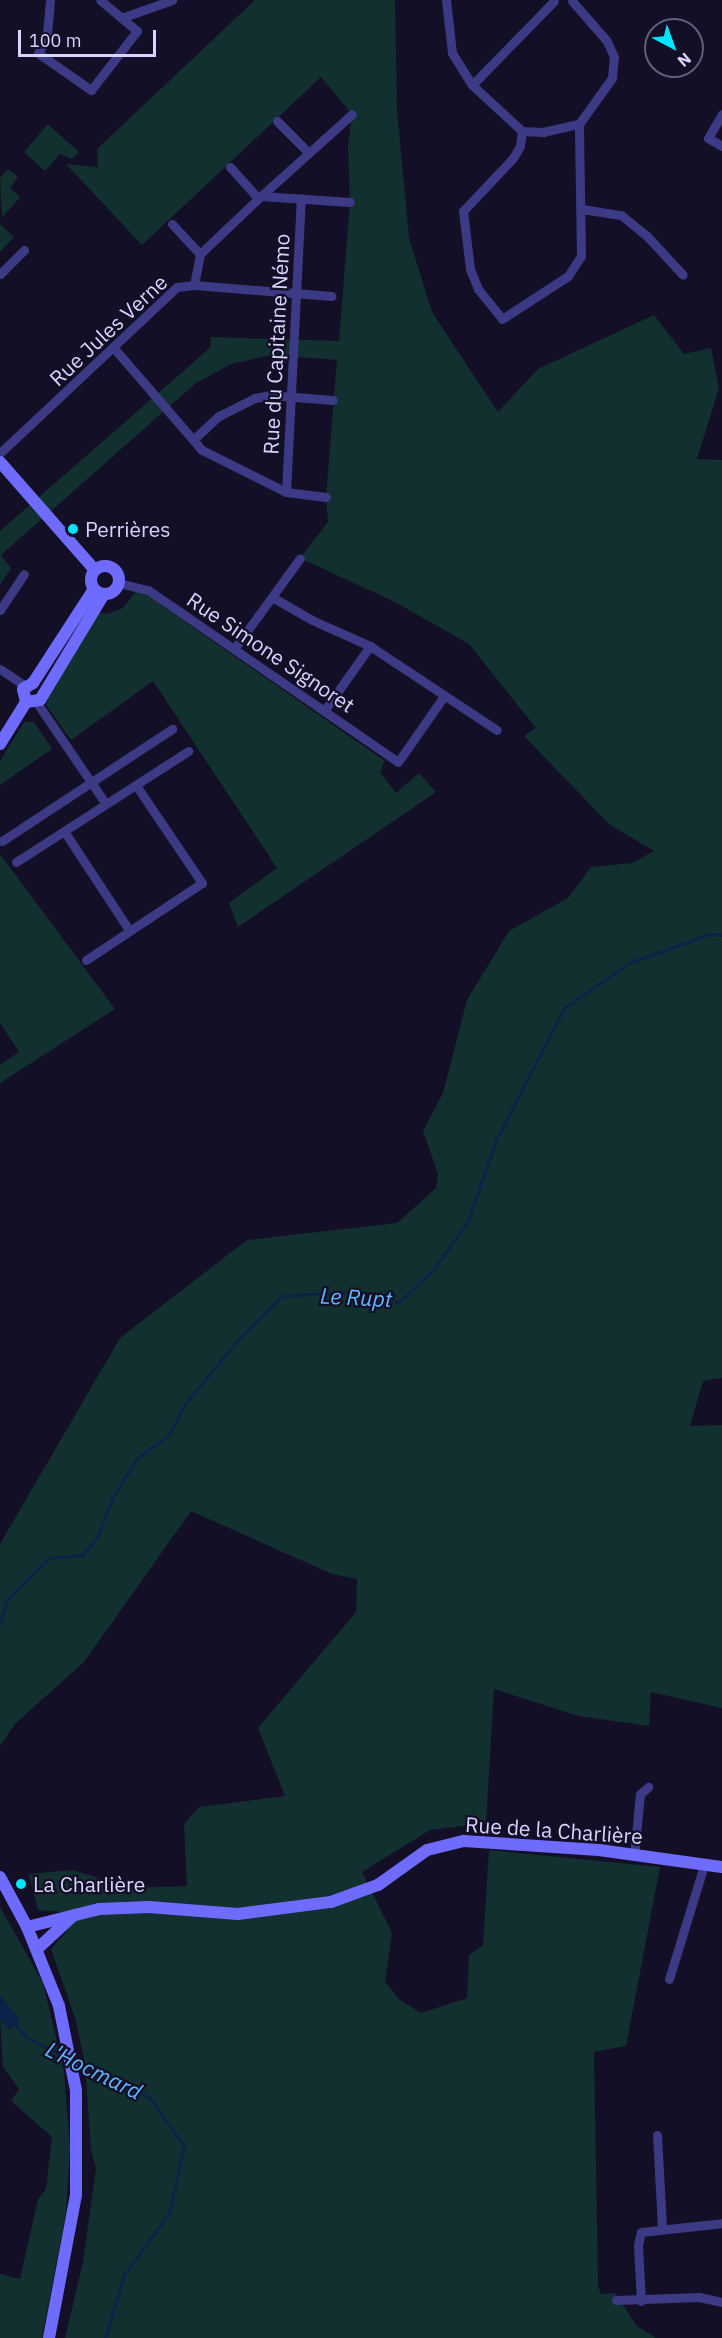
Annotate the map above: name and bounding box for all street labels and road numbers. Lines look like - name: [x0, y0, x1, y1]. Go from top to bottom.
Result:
- street label: Rue du Capitaine Némo: [258, 233, 294, 455]
- street label: Rue Jules Verne: [44, 269, 172, 391]
- street label: Rue Simone Signoret: [182, 587, 360, 717]
- street label: Rue de la Charlière: [464, 1811, 644, 1849]

